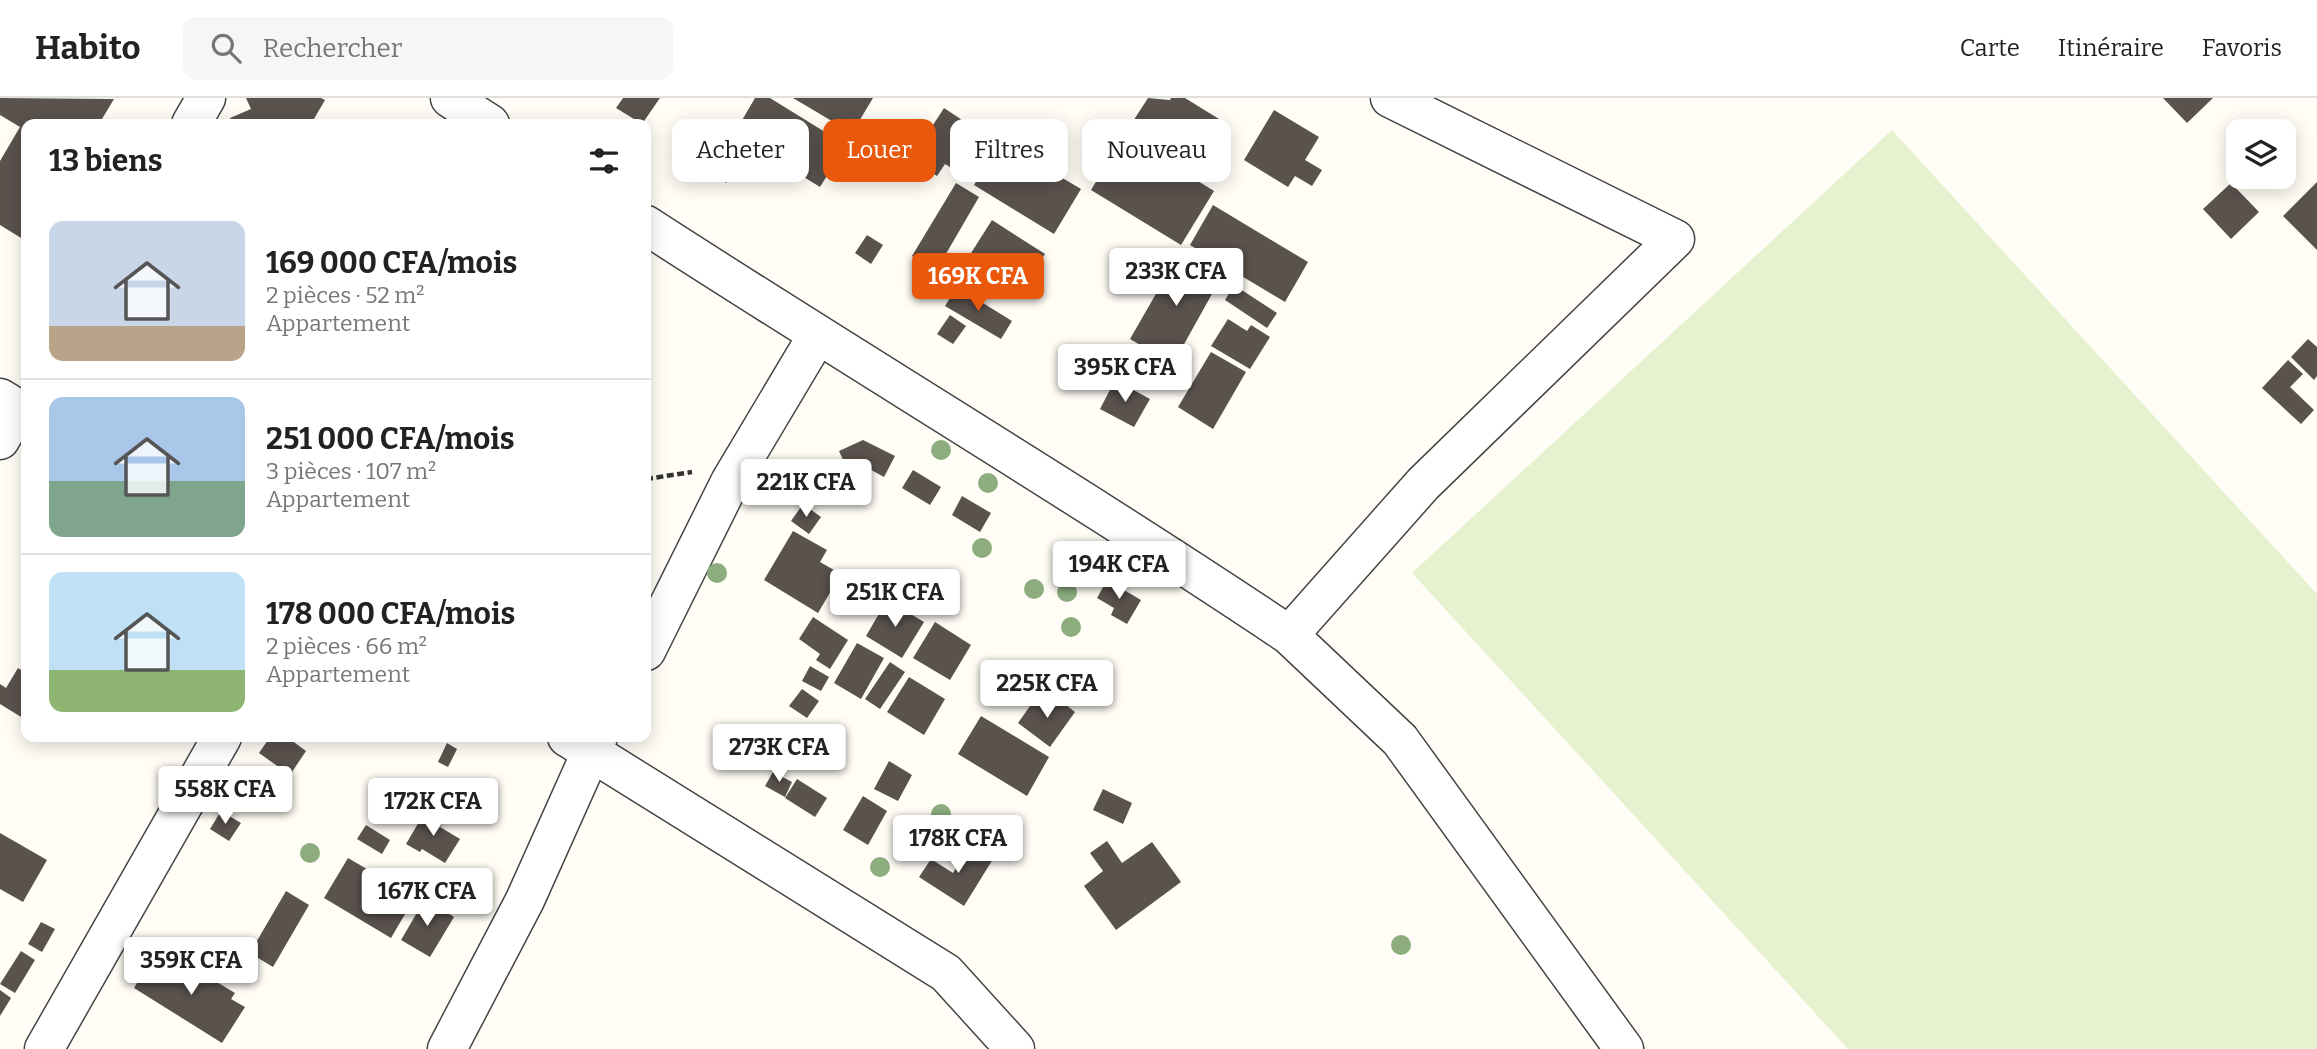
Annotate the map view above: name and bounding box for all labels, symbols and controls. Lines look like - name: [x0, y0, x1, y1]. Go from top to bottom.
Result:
- search box: [183, 17, 673, 80]
- text: Habito: [35, 28, 141, 68]
- icon: search: [207, 29, 245, 67]
- text: Rechercher: [263, 33, 402, 64]
- text: Carte: [1960, 34, 2020, 62]
- text: Itinéraire: [2058, 34, 2164, 62]
- text: Favoris: [2202, 34, 2282, 62]
- chip: Acheter: [672, 119, 809, 182]
- chip: Louer: [823, 119, 936, 182]
- chip: Filtres: [950, 119, 1068, 182]
- chip: Nouveau: [1082, 119, 1231, 182]
- map controls: [2226, 119, 2296, 189]
- button: layers: [2226, 119, 2296, 189]
- icon: filters: [585, 142, 623, 180]
- text: 13 biens: [49, 143, 162, 179]
- text: 169 000 CFA/mois: [266, 245, 517, 281]
- pin: 233K CFA: [1104, 248, 1248, 308]
- icon: home: [105, 249, 189, 333]
- pin: 169K CFA: [906, 254, 1050, 313]
- text: 233K CFA: [1125, 257, 1227, 285]
- text: 169K CFA: [928, 262, 1028, 290]
- text: 2 pièces · 52 m²: [266, 281, 424, 309]
- text: Appartement: [266, 309, 410, 337]
- pin: 395K CFA: [1053, 344, 1197, 404]
- text: 395K CFA: [1074, 353, 1176, 381]
- text: 251 000 CFA/mois: [266, 421, 515, 457]
- icon: home: [105, 425, 189, 509]
- text: 3 pièces · 107 m²: [266, 457, 436, 485]
- pin: 221K CFA: [734, 460, 878, 519]
- text: 221K CFA: [757, 468, 855, 496]
- text: Appartement: [266, 485, 410, 513]
- pin: 194K CFA: [1047, 542, 1191, 601]
- text: 194K CFA: [1069, 550, 1169, 578]
- pin: 251K CFA: [823, 570, 967, 629]
- text: 251K CFA: [846, 578, 944, 606]
- text: 178 000 CFA/mois: [266, 596, 515, 632]
- icon: home: [105, 600, 189, 684]
- text: 2 pièces · 66 m²: [266, 632, 427, 660]
- text: Appartement: [266, 660, 410, 688]
- pin: 225K CFA: [975, 660, 1119, 720]
- text: 225K CFA: [996, 669, 1098, 697]
- pin: 273K CFA: [707, 724, 851, 784]
- text: 273K CFA: [729, 733, 829, 761]
- pin: 558K CFA: [153, 766, 297, 826]
- text: 558K CFA: [174, 775, 276, 803]
- pin: 172K CFA: [361, 778, 505, 838]
- text: 172K CFA: [384, 787, 482, 815]
- pin: 178K CFA: [886, 816, 1030, 875]
- text: 178K CFA: [909, 824, 1007, 852]
- pin: 167K CFA: [355, 868, 499, 928]
- text: 167K CFA: [378, 877, 476, 905]
- pin: 359K CFA: [119, 937, 263, 997]
- text: 359K CFA: [140, 946, 242, 974]

